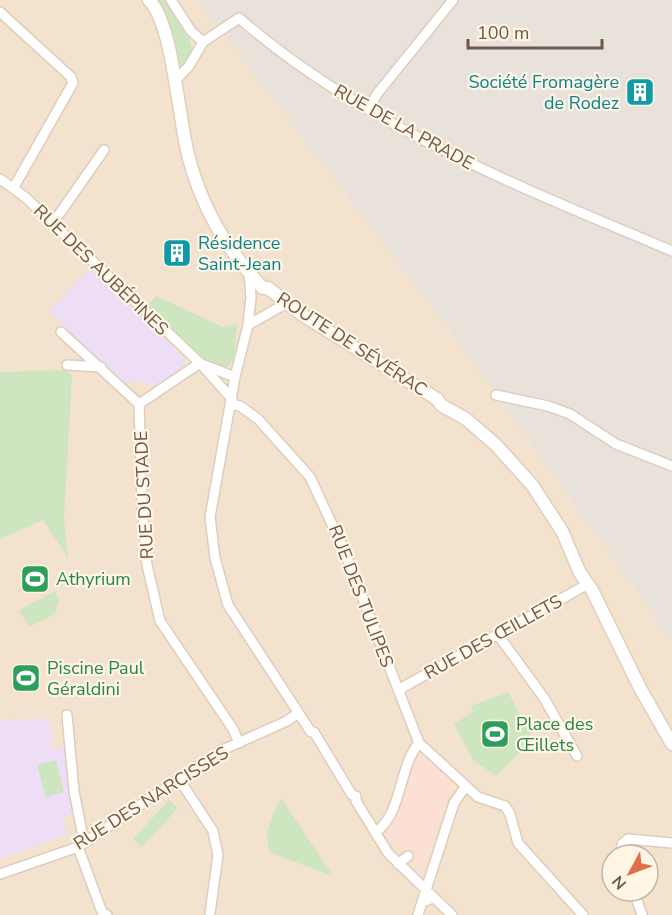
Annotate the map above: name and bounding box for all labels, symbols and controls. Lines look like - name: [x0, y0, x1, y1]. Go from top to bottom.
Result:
- scale bar: [468, 12, 602, 50]
- text: 100 m: [477, 21, 529, 45]
- place label: Société Fromagère de Rodez: [468, 70, 619, 115]
- building icon: Société Fromagère de Rodez: [624, 76, 656, 108]
- street label: RUE DE LA PRADE: [330, 79, 478, 175]
- street label: RUE DES AUBÉPINES: [28, 199, 174, 341]
- place label: Résidence Saint-Jean: [198, 231, 281, 276]
- building icon: Résidence Saint-Jean: [161, 237, 193, 269]
- street label: ROUTE DE SÉVÉRAC: [272, 286, 432, 402]
- street label: RUE DU STADE: [129, 430, 159, 560]
- street label: RUE DES TULIPES: [323, 521, 399, 671]
- sports icon: Athyrium: [19, 563, 51, 595]
- place label: Athyrium: [56, 567, 131, 591]
- street label: RUE DES ŒILLETS: [420, 589, 566, 685]
- place label: Piscine Paul Géraldini: [47, 656, 145, 701]
- sports icon: Piscine Paul Géraldini: [10, 662, 42, 694]
- place label: Place des Œillets: [516, 712, 593, 757]
- sports icon: Place des Œillets: [479, 718, 511, 750]
- street label: RUE DES NARCISSES: [69, 741, 233, 855]
- north arrow: [600, 843, 660, 903]
- text: N: [607, 870, 632, 894]

